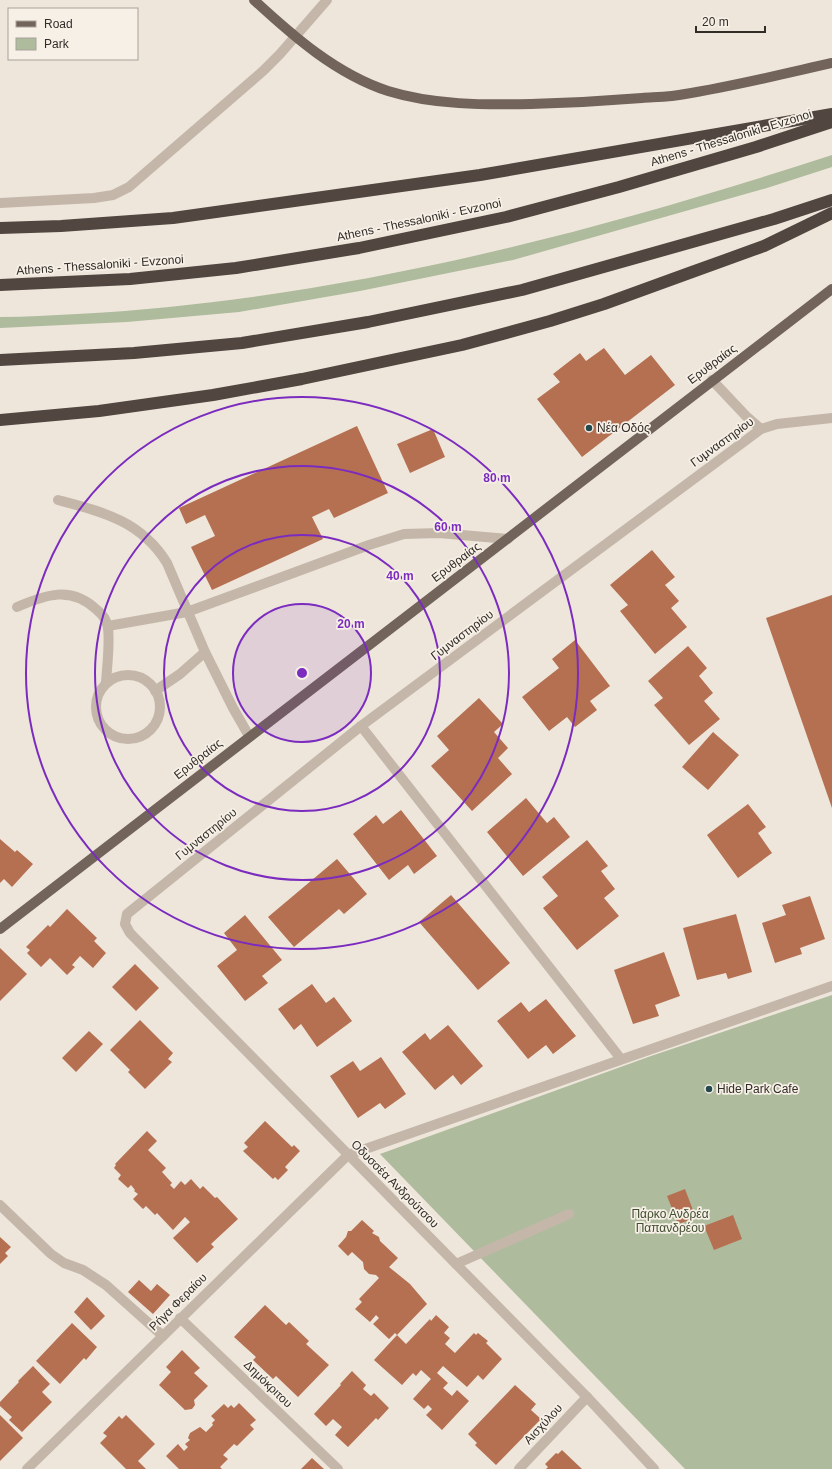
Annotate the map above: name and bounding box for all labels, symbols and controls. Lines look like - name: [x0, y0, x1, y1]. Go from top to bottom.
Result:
- legend: [8, 8, 138, 60]
- scale bar: [696, 8, 765, 34]
- text: 20 m: [702, 15, 729, 29]
- text: Road: [44, 17, 73, 31]
- text: Park: [44, 37, 70, 51]
- street label: Athens - Thessaloniki - Evzonoi: [649, 107, 813, 169]
- street label: Athens - Thessaloniki - Evzonoi: [335, 196, 503, 244]
- street label: Athens - Thessaloniki - Evzonoi: [16, 252, 184, 278]
- street label: Ερυθραίας: [685, 341, 739, 387]
- street label: Γυμναστηρίου: [688, 414, 756, 470]
- place label: Νέα Οδός: [597, 421, 650, 435]
- marker: Νέα Οδός: [584, 423, 594, 433]
- text: 80 m: [483, 471, 511, 485]
- text: 60 m: [434, 520, 462, 534]
- street label: Ερυθραίας: [429, 539, 483, 585]
- text: 40 m: [386, 569, 414, 583]
- street label: Γυμναστηρίου: [428, 607, 496, 663]
- text: 20 m: [337, 617, 365, 631]
- centre of rings: [295, 666, 309, 680]
- street label: Ερυθραίας: [171, 736, 225, 782]
- street label: Γυμναστηρίου: [173, 805, 239, 863]
- place label: Hide Park Cafe: [717, 1082, 799, 1096]
- marker: Hide Park Cafe: [704, 1084, 714, 1094]
- street label: Οδυσσέα Ανδρούτσου: [348, 1137, 442, 1231]
- park label: Πάρκο Ανδρέα Παπανδρέου: [631, 1207, 709, 1235]
- street label: Ρήγα Φεραίου: [146, 1270, 210, 1334]
- street label: Δημόκριτου: [241, 1358, 295, 1410]
- street label: Αισχύλου: [521, 1401, 565, 1447]

